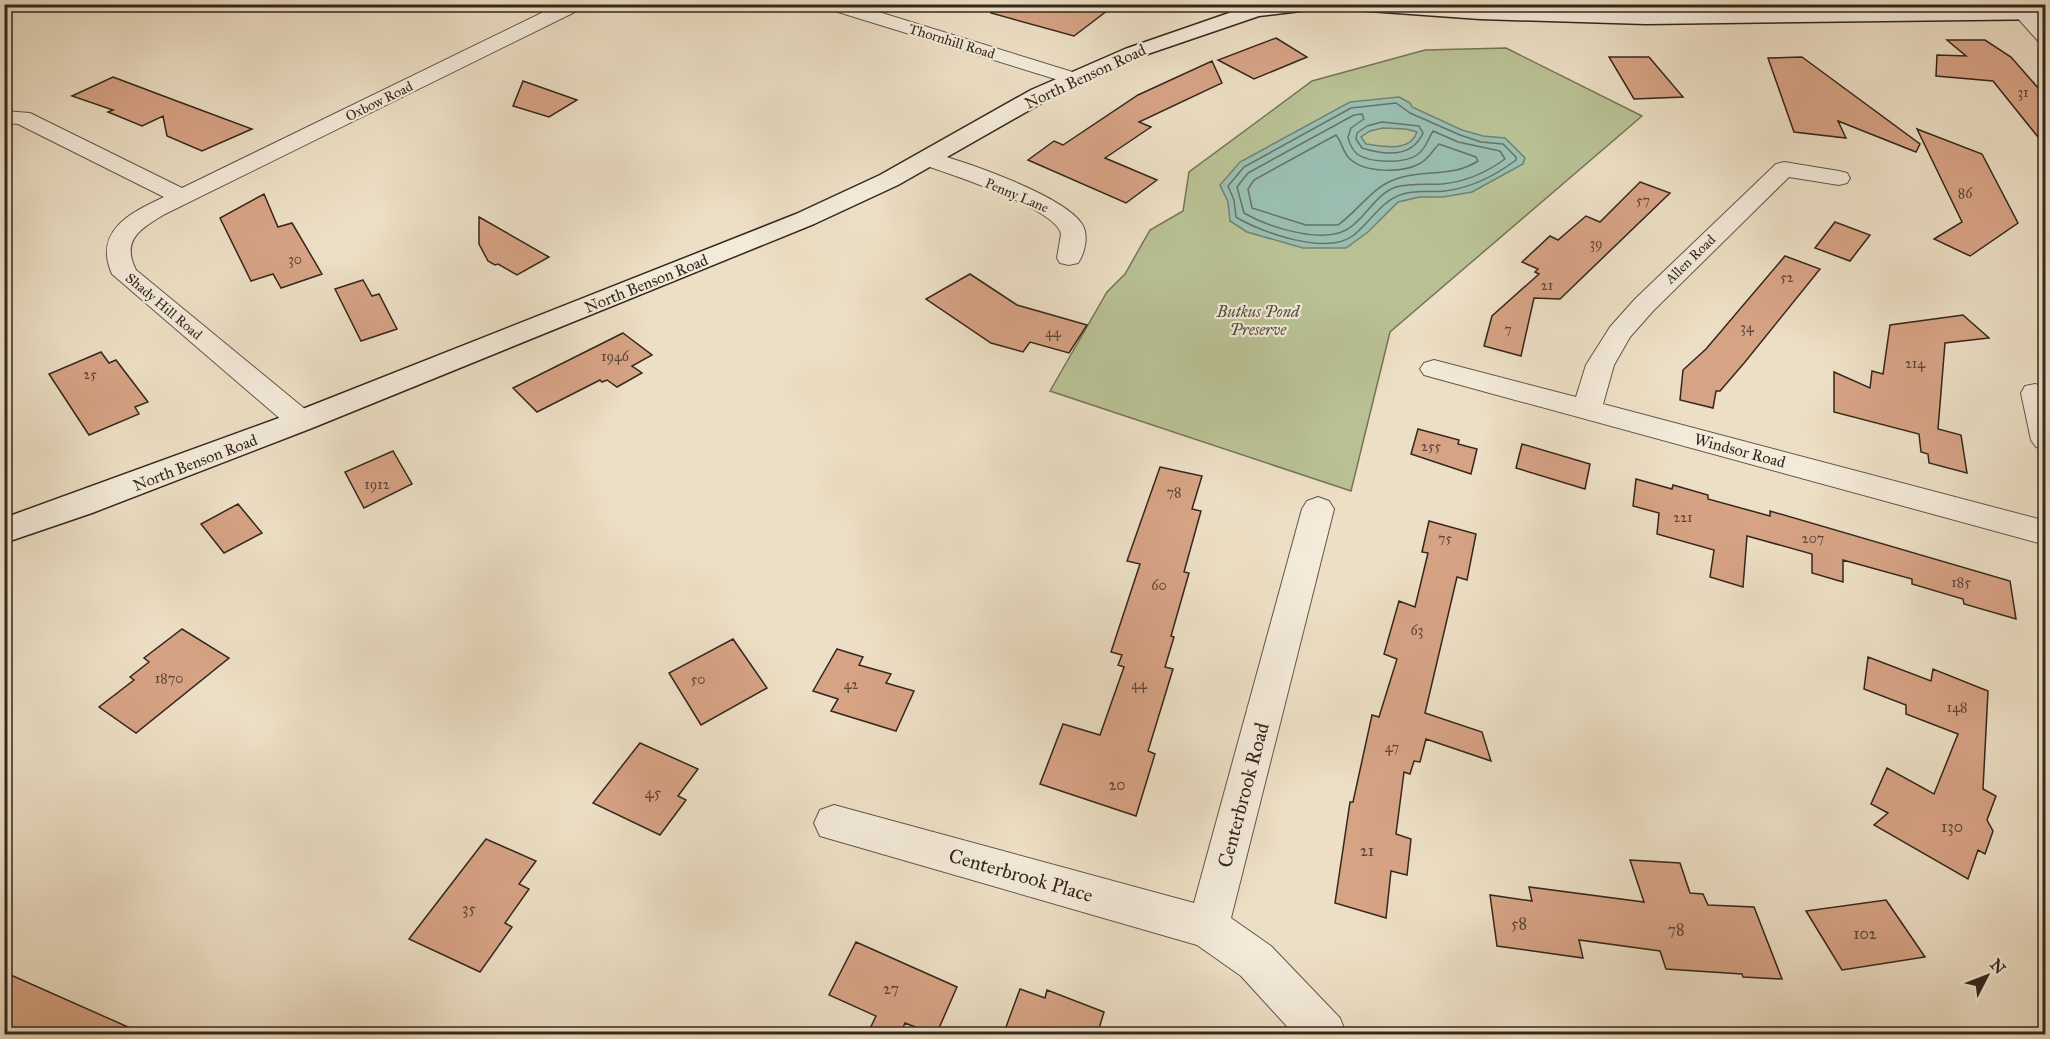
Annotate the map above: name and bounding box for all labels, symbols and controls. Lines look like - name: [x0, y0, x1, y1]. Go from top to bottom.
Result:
- street label: Thornhill Road: [907, 20, 997, 63]
- street label: North Benson Road: [1022, 40, 1149, 113]
- street label: Oxbow Road: [343, 78, 416, 125]
- house number: 31: [2017, 84, 2029, 101]
- street label: Penny Lane: [982, 174, 1051, 217]
- house number: 86: [1958, 185, 1973, 202]
- house number: 57: [1636, 192, 1650, 209]
- street label: Allen Road: [1661, 231, 1719, 288]
- house number: 39: [1589, 235, 1603, 252]
- street label: North Benson Road: [582, 250, 711, 317]
- house number: 30: [288, 251, 302, 268]
- street label: Shady Hill Road: [122, 269, 205, 343]
- house number: 52: [1780, 269, 1794, 286]
- house number: 21: [1541, 277, 1554, 294]
- park label: Butkus Pond Preserve: [1216, 302, 1301, 339]
- house number: 34: [1740, 319, 1755, 336]
- house number: 7: [1504, 321, 1512, 338]
- house number: 44: [1045, 324, 1062, 341]
- house number: 1946: [601, 348, 630, 365]
- house number: 214: [1905, 355, 1926, 372]
- house number: 25: [83, 366, 97, 383]
- street label: Windsor Road: [1692, 429, 1788, 472]
- street label: North Benson Road: [130, 430, 260, 495]
- house number: 255: [1421, 438, 1441, 455]
- house number: 1912: [364, 476, 390, 493]
- house number: 78: [1167, 484, 1181, 501]
- house number: 221: [1673, 509, 1693, 526]
- house number: 75: [1438, 530, 1452, 547]
- house number: 207: [1802, 530, 1824, 547]
- house number: 185: [1951, 574, 1971, 591]
- house number: 60: [1151, 577, 1167, 594]
- house number: 63: [1411, 622, 1423, 639]
- house number: 1870: [155, 670, 183, 687]
- house number: 50: [691, 671, 705, 688]
- house number: 42: [844, 676, 858, 693]
- house number: 44: [1131, 676, 1148, 693]
- house number: 148: [1947, 699, 1967, 716]
- street label: Centerbrook Road: [1212, 720, 1274, 870]
- house number: 47: [1385, 739, 1399, 756]
- house number: 20: [1108, 775, 1126, 794]
- house number: 45: [645, 783, 662, 802]
- house number: 130: [1941, 817, 1963, 836]
- house number: 21: [1360, 841, 1374, 860]
- street label: Centerbrook Place: [946, 843, 1096, 907]
- house number: 35: [462, 899, 476, 918]
- house number: 58: [1511, 914, 1527, 933]
- house number: 78: [1667, 920, 1685, 939]
- house number: 102: [1853, 924, 1877, 943]
- north arrow: [1957, 946, 2017, 1006]
- text: N: [1986, 955, 2010, 978]
- house number: 27: [883, 979, 899, 998]

